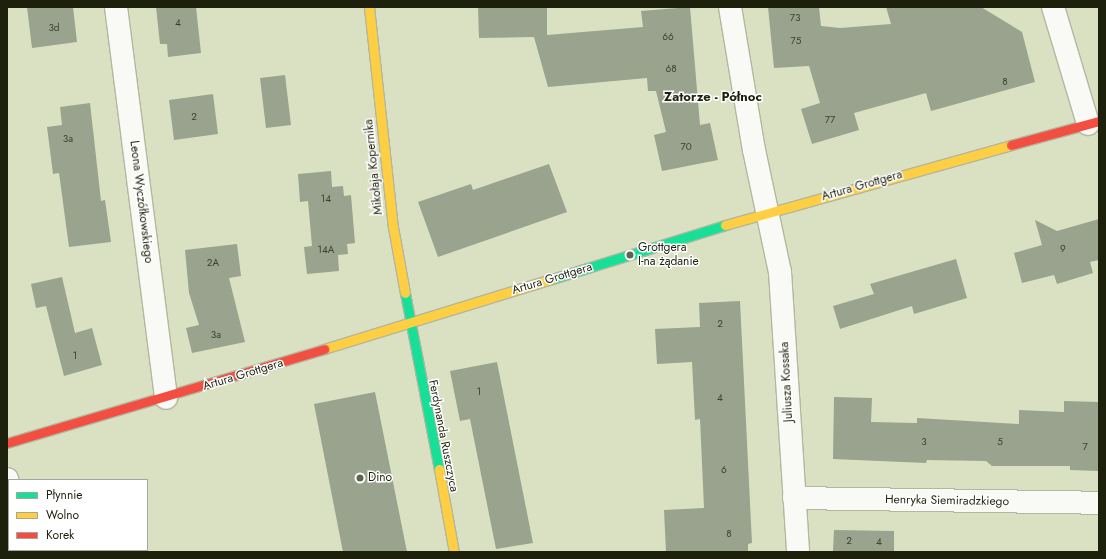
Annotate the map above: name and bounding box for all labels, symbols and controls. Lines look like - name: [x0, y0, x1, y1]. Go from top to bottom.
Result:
- house number: 73: [790, 12, 800, 24]
- house number: 4: [175, 17, 181, 29]
- house number: 3d: [48, 22, 60, 34]
- house number: 66: [662, 31, 674, 43]
- house number: 75: [791, 35, 801, 47]
- house number: 68: [665, 63, 677, 75]
- house number: 8: [1002, 76, 1008, 88]
- district label: Zatorze - Północ: [664, 89, 762, 105]
- house number: 2: [191, 111, 197, 123]
- house number: 77: [825, 114, 835, 126]
- street label: Mikołaja Kopernika: [362, 119, 386, 215]
- house number: 3a: [63, 133, 73, 145]
- street label: Leona Wyczółkowskiego: [126, 140, 156, 264]
- house number: 70: [680, 141, 692, 153]
- street label: Artura Grottgera: [820, 168, 904, 204]
- house number: 14: [321, 193, 331, 205]
- place label: Grottgera I-na żądanie: [638, 241, 699, 269]
- house number: 9: [1060, 243, 1066, 255]
- house number: 14A: [318, 244, 334, 256]
- marker: Grottgera I-na żądanie: [625, 250, 635, 260]
- house number: 2A: [207, 257, 219, 269]
- street label: Artura Grottgera: [510, 260, 594, 298]
- house number: 2: [717, 318, 723, 330]
- house number: 3a: [211, 329, 221, 341]
- street label: Juliusza Kossaka: [778, 341, 796, 423]
- house number: 1: [73, 350, 77, 362]
- street label: Artura Grottgera: [201, 356, 285, 394]
- street label: Ferdynanda Ruszczyca: [425, 379, 461, 493]
- house number: 1: [477, 386, 481, 398]
- house number: 4: [717, 392, 723, 404]
- house number: 3: [921, 436, 927, 448]
- house number: 5: [997, 436, 1003, 448]
- house number: 7: [1082, 441, 1088, 453]
- house number: 6: [721, 464, 727, 476]
- place label: Dino: [368, 471, 392, 485]
- marker: Dino: [355, 473, 365, 483]
- legend: [8, 479, 148, 551]
- text: Płynnie: [46, 486, 83, 504]
- street label: Henryka Siemiradzkiego: [885, 493, 1009, 509]
- text: Wolno: [46, 506, 79, 524]
- text: Korek: [46, 526, 74, 544]
- house number: 8: [726, 528, 732, 540]
- house number: 2: [846, 535, 852, 547]
- house number: 4: [876, 536, 882, 548]

